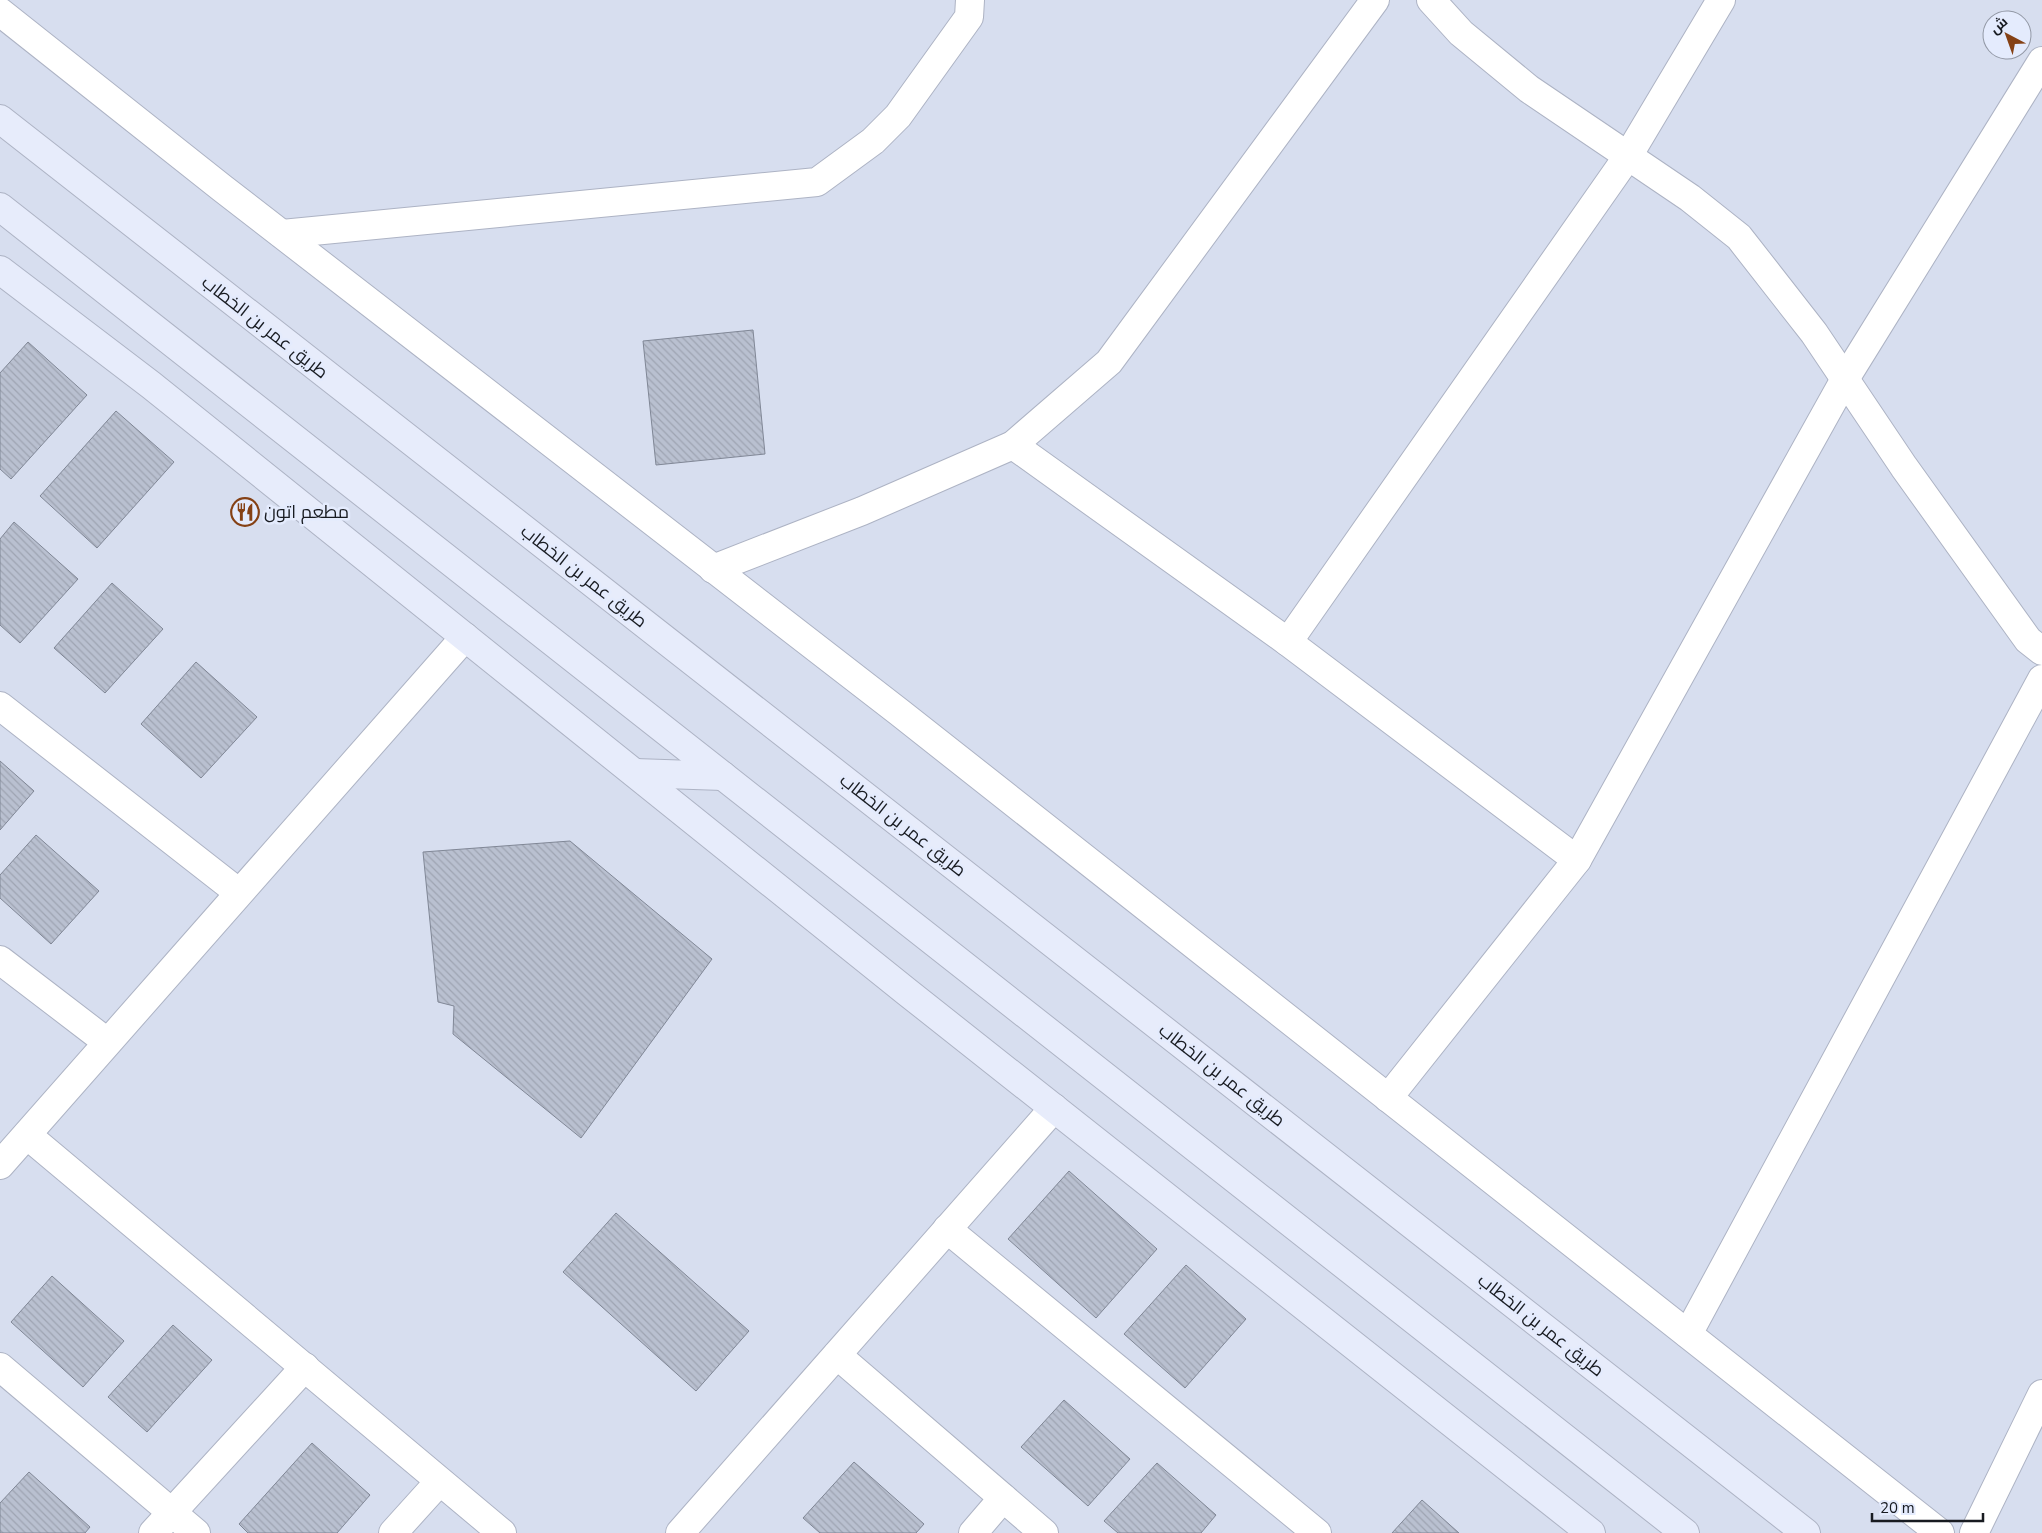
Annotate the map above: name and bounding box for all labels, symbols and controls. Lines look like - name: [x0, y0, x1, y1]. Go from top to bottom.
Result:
- north arrow: [1982, 10, 2032, 60]
- text: ش: [1986, 12, 2012, 39]
- street label: طريق عمر بن الخطاب: [197, 270, 333, 384]
- restaurant icon: مطعم اتون: [230, 497, 260, 527]
- place label: مطعم اتون: [264, 500, 349, 524]
- street label: طريق عمر بن الخطاب: [516, 519, 652, 633]
- street label: طريق عمر بن الخطاب: [835, 768, 971, 882]
- street label: طريق عمر بن الخطاب: [1154, 1018, 1290, 1132]
- street label: طريق عمر بن الخطاب: [1473, 1268, 1609, 1382]
- scale bar: [1872, 1490, 1983, 1522]
- text: 20 m: [1880, 1498, 1915, 1518]

